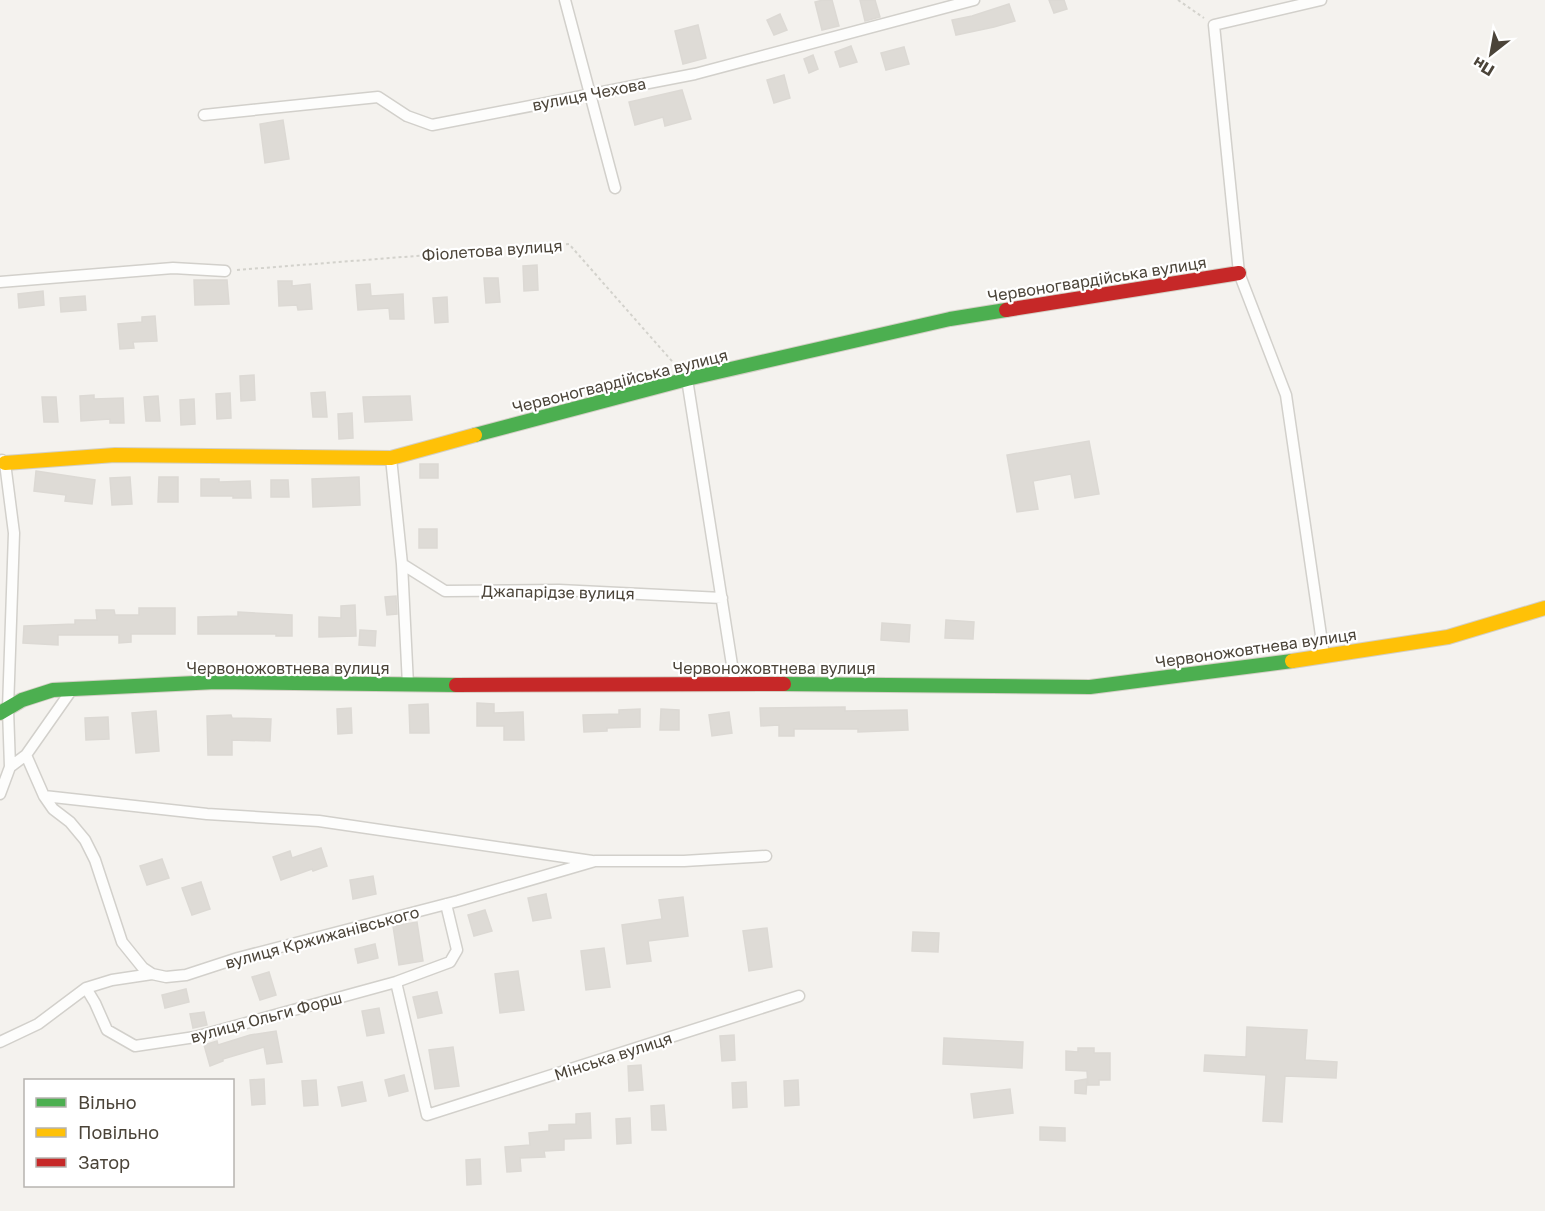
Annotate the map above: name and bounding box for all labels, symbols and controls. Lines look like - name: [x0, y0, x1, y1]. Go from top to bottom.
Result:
- north arrow: [1461, 24, 1521, 84]
- text: Пн: [1469, 53, 1498, 81]
- street label: вулиця Чехова: [530, 73, 648, 115]
- street label: Фіолетова вулиця: [421, 235, 563, 265]
- street label: Червоногвардійська вулиця: [986, 252, 1208, 306]
- street label: Червоногвардійська вулиця: [510, 344, 730, 418]
- street label: Джапарідзе вулиця: [481, 581, 635, 603]
- street label: Червоножовтнева вулиця: [1154, 624, 1358, 672]
- street label: Червоножовтнева вулиця: [186, 658, 390, 678]
- street label: Червоножовтнева вулиця: [672, 658, 876, 678]
- street label: вулиця Кржижанівського: [223, 901, 421, 973]
- street label: вулиця Ольги Форш: [188, 987, 344, 1047]
- street label: Мінська вулиця: [552, 1028, 674, 1084]
- legend: [24, 1079, 234, 1187]
- text: Вільно: [78, 1091, 137, 1113]
- text: Повільно: [78, 1121, 159, 1143]
- text: Затор: [78, 1151, 130, 1173]

